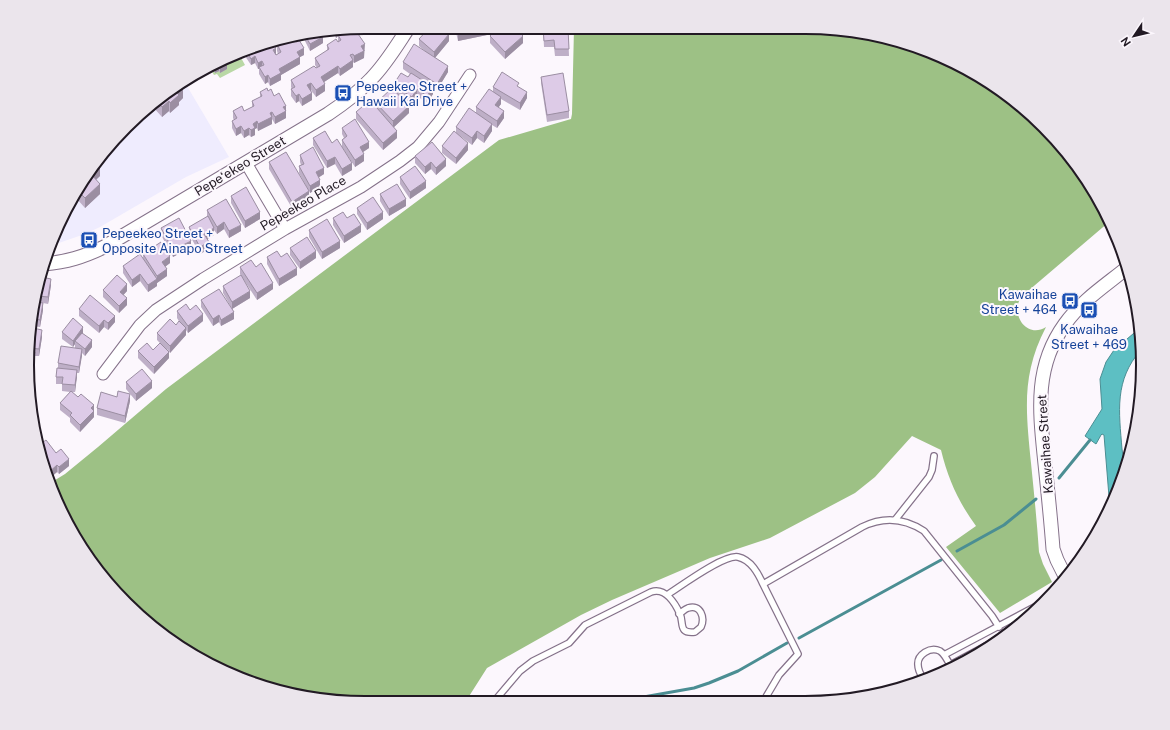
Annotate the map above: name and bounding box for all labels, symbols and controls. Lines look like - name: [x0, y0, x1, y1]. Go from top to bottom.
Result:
- north arrow: [1114, 16, 1154, 56]
- text: N: [1118, 35, 1133, 49]
- place label: Pepeekeo Street + Hawaii Kai Drive: [356, 79, 467, 109]
- bus stop icon: Pepeekeo Street + Hawaii Kai Drive: [333, 83, 353, 103]
- street label: Pepeʻekeo Street: [192, 133, 288, 199]
- street label: Pepeekeo Place: [257, 172, 349, 234]
- place label: Pepeekeo Street + Opposite Ainapo Street: [102, 226, 243, 256]
- bus stop icon: Pepeekeo Street + Opposite Ainapo Street: [79, 230, 99, 250]
- place label: Kawaihae Street + 464: [981, 287, 1057, 317]
- bus stop icon: Kawaihae Street + 464: [1060, 291, 1080, 311]
- bus stop icon: Kawaihae Street + 469: [1079, 300, 1099, 320]
- place label: Kawaihae Street + 469: [1051, 322, 1127, 352]
- street label: Kawaihae Street: [1034, 394, 1056, 494]

